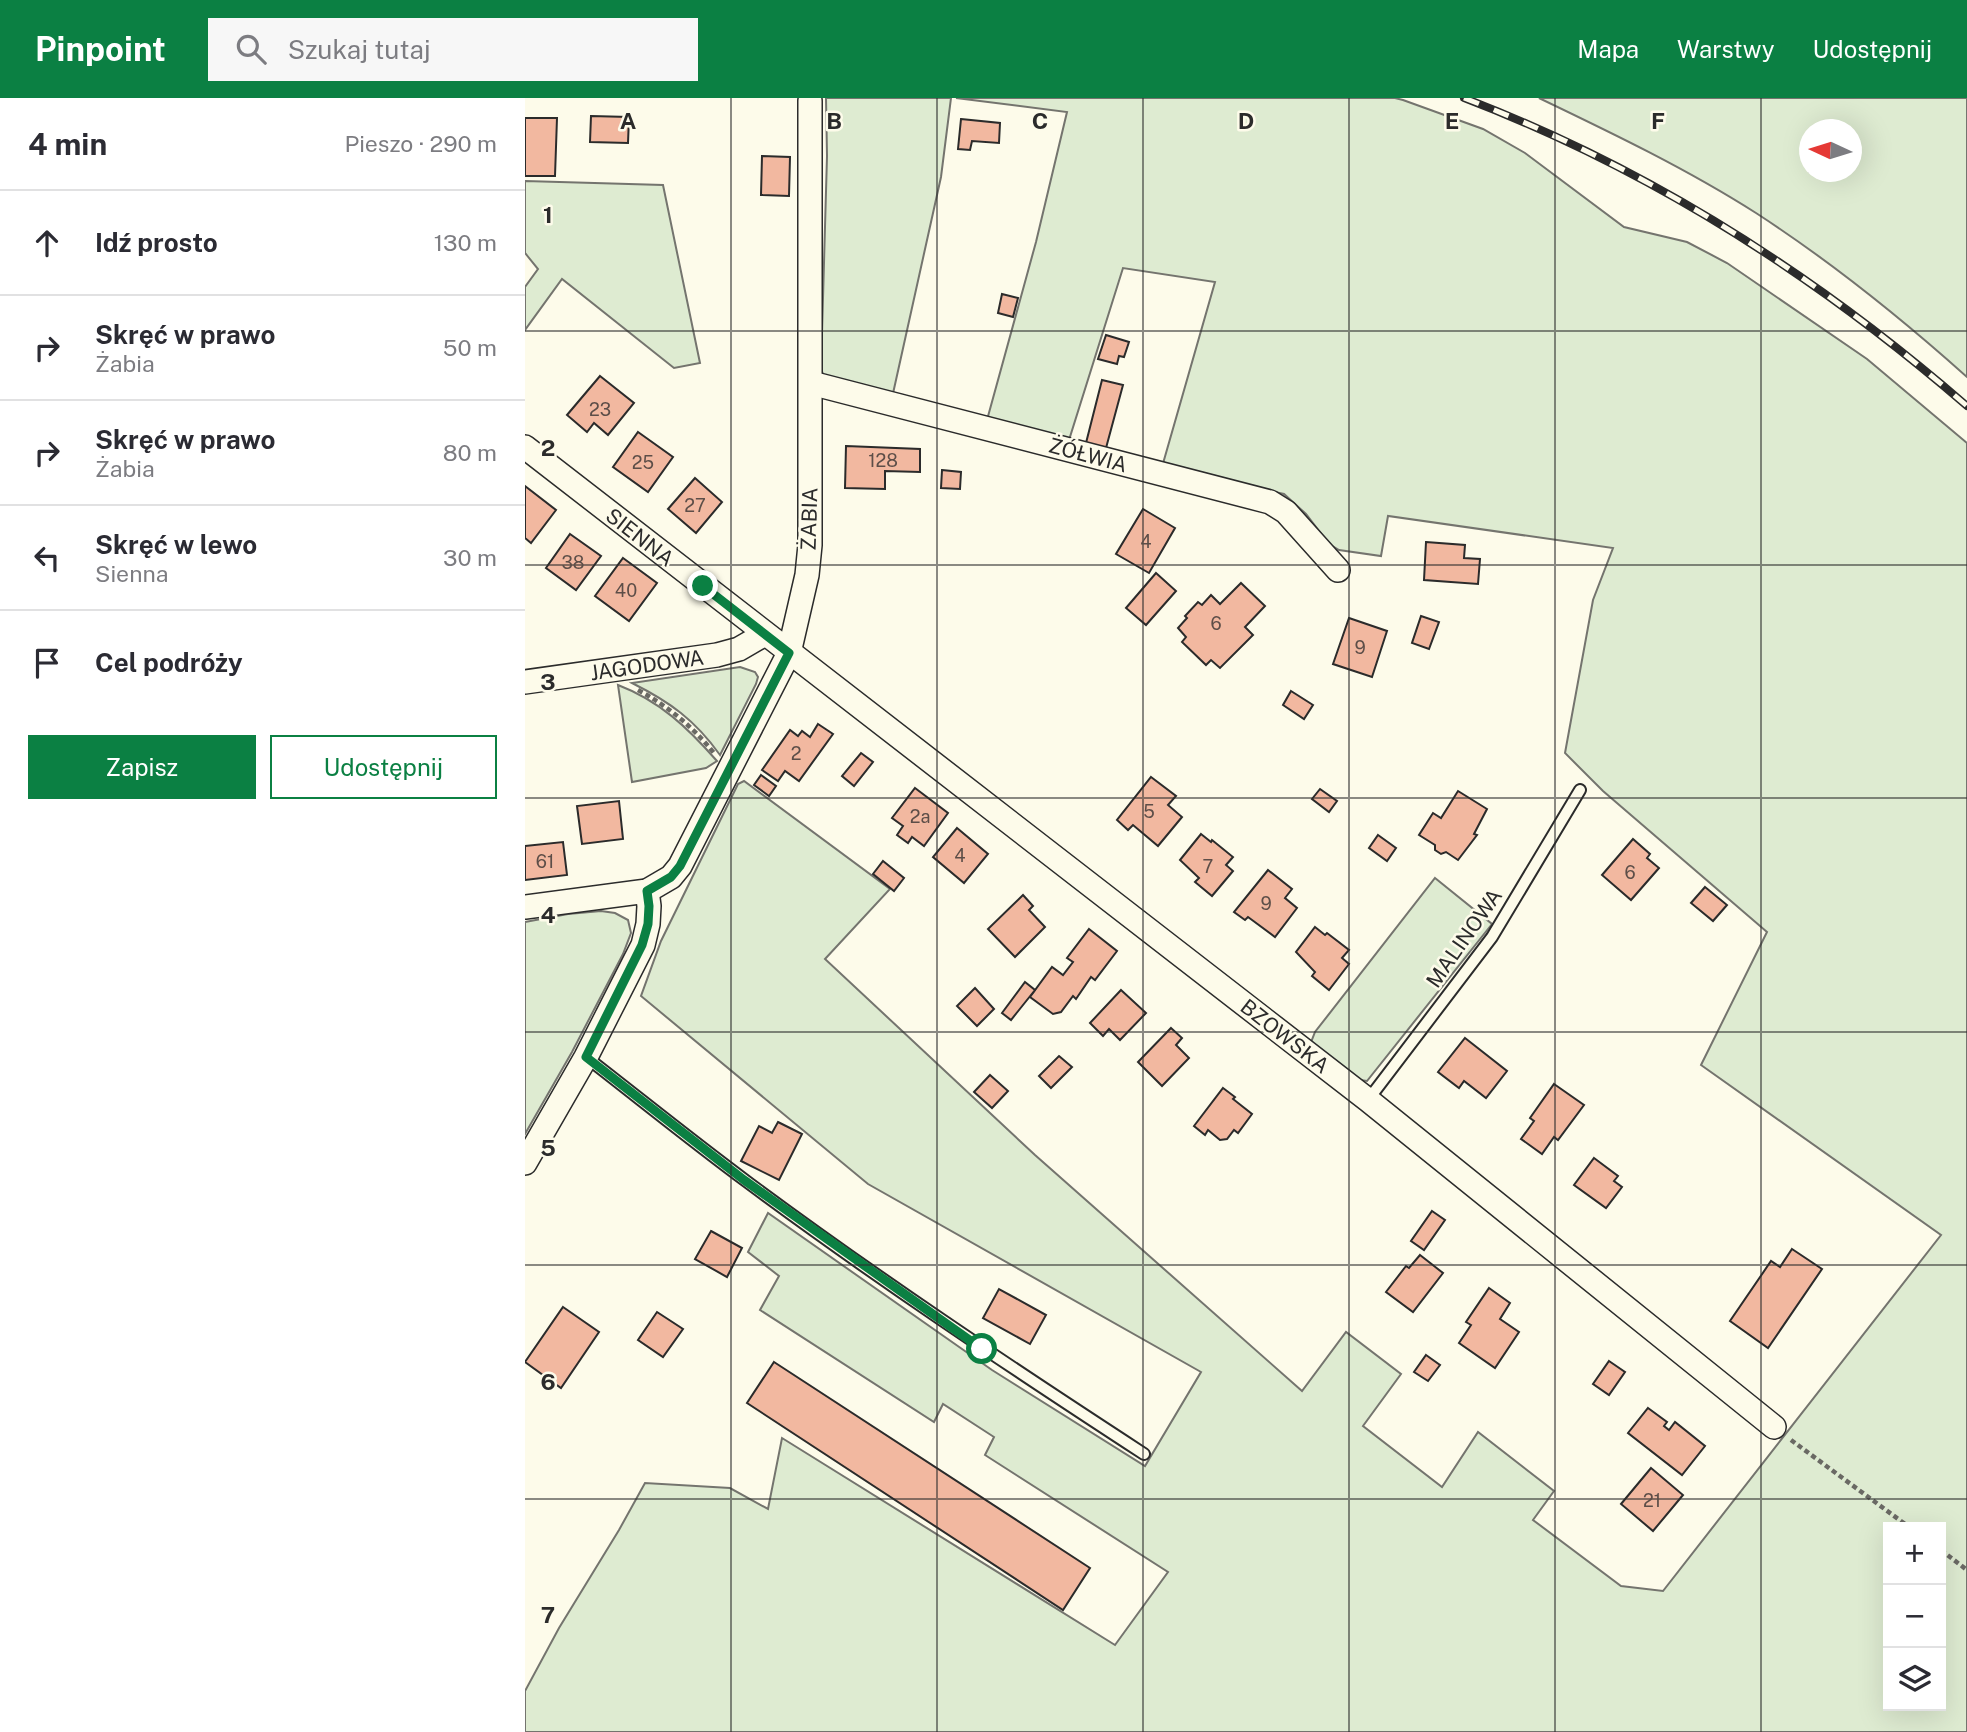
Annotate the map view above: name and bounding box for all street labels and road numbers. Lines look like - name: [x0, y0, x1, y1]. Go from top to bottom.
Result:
- street label: ŻÓŁWIA: [1046, 433, 1130, 478]
- street label: ŻABIA: [795, 487, 823, 551]
- street label: SIENNA: [601, 503, 679, 571]
- street label: JAGODOWA: [589, 645, 706, 685]
- street label: MALINOWA: [1421, 884, 1507, 992]
- street label: BZOWSKA: [1236, 994, 1334, 1078]

